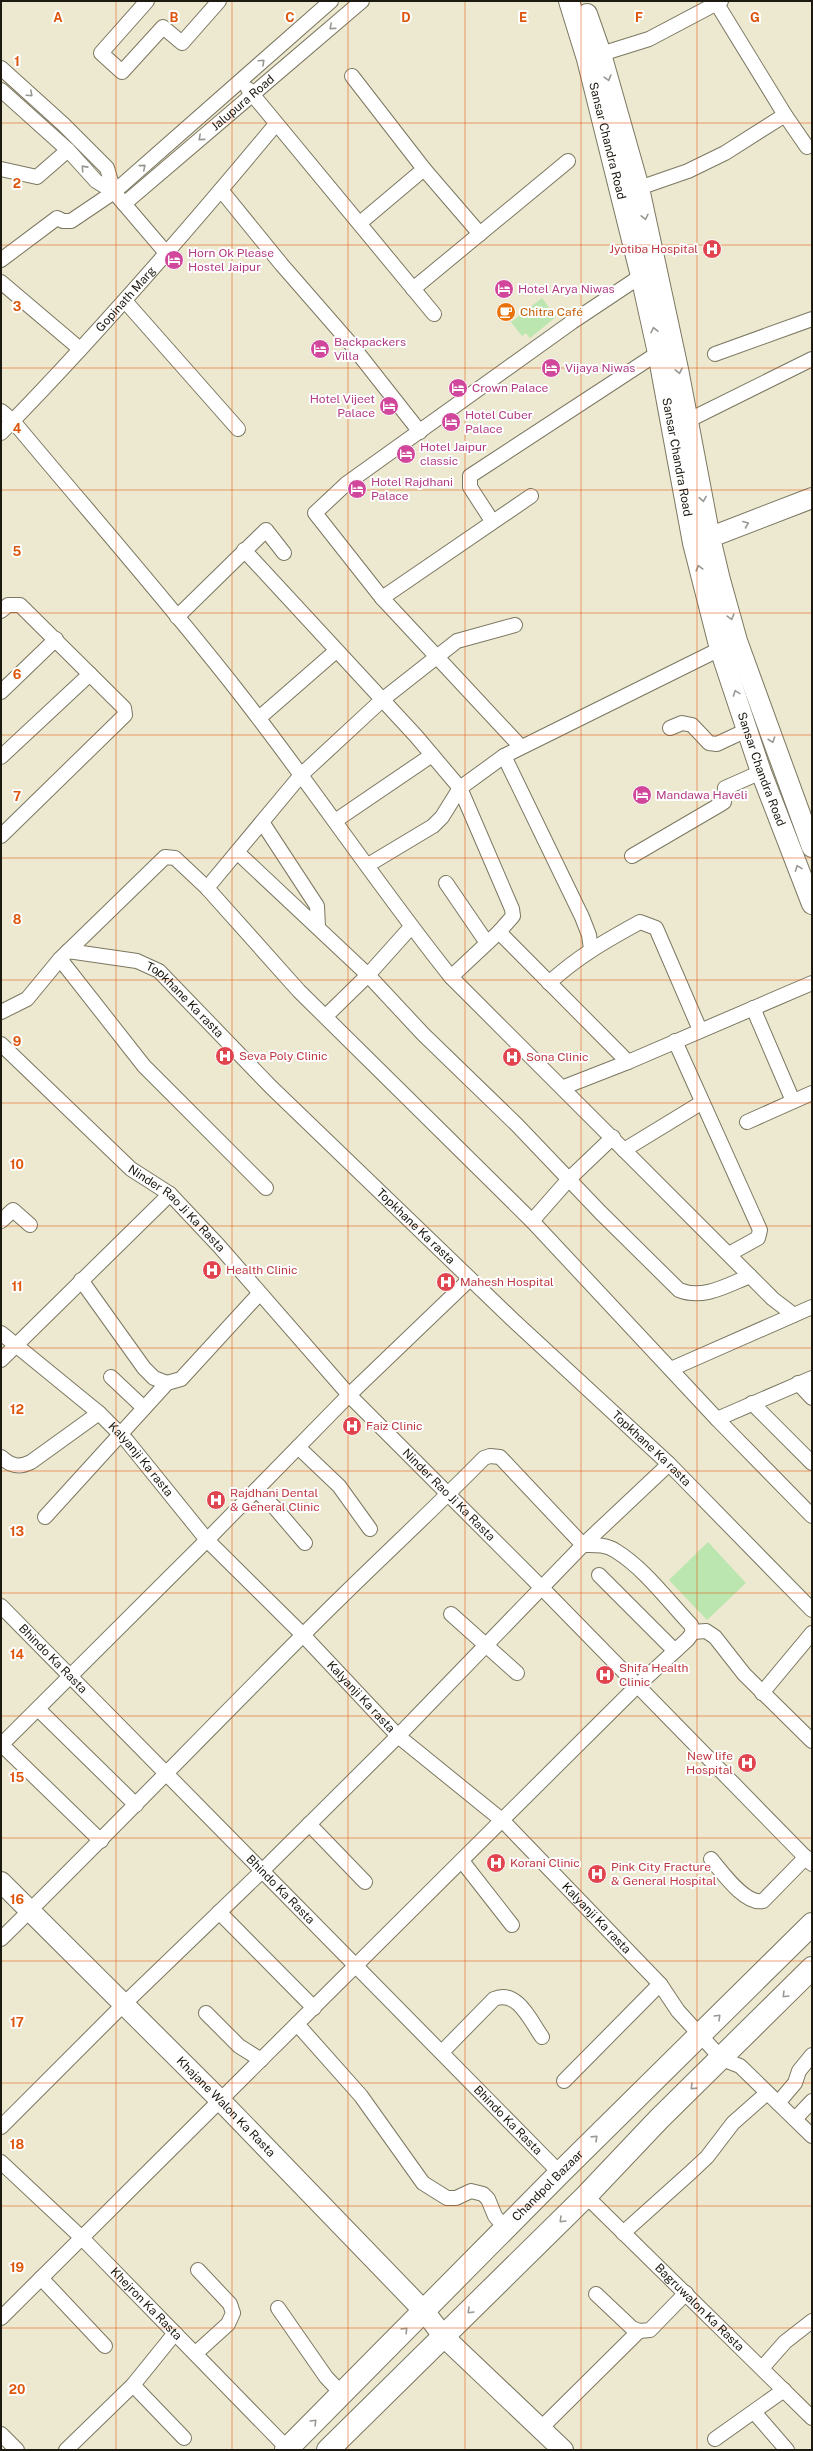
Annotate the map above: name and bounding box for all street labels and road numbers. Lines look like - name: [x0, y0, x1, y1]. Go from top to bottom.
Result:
- street label: Jalupura Road: [208, 72, 277, 134]
- street label: Sansar Chandra Road: [586, 81, 629, 201]
- street label: Gopinath Marg: [93, 264, 159, 335]
- street label: Sansar Chandra Road: [659, 397, 695, 518]
- street label: Sansar Chandra Road: [735, 710, 788, 828]
- street label: Topkhane Ka rasta: [144, 959, 226, 1040]
- street label: Ninder Rao Ji Ka Rasta: [126, 1162, 228, 1255]
- street label: Topkhane Ka rasta: [374, 1186, 458, 1267]
- street label: Topkhane Ka rasta: [609, 1408, 694, 1489]
- street label: Kalyanji Ka rasta: [105, 1419, 176, 1499]
- street label: Ninder Rao Ji Ka Rasta: [400, 1446, 498, 1544]
- street label: Bhindo Ka Rasta: [16, 1621, 90, 1696]
- street label: Kalyanji Ka rasta: [324, 1658, 398, 1735]
- street label: Bhindo Ka Rasta: [243, 1852, 317, 1927]
- street label: Kalyanji Ka rasta: [559, 1880, 634, 1956]
- street label: Khajane Walon Ka Rasta: [174, 2054, 278, 2160]
- street label: Bhindo Ka Rasta: [471, 2083, 545, 2158]
- street label: Chandpol Bazaar: [509, 2147, 586, 2224]
- street label: Bagruwalon Ka Rasta: [652, 2261, 747, 2354]
- street label: Khejron Ka Rasta: [108, 2265, 185, 2343]

